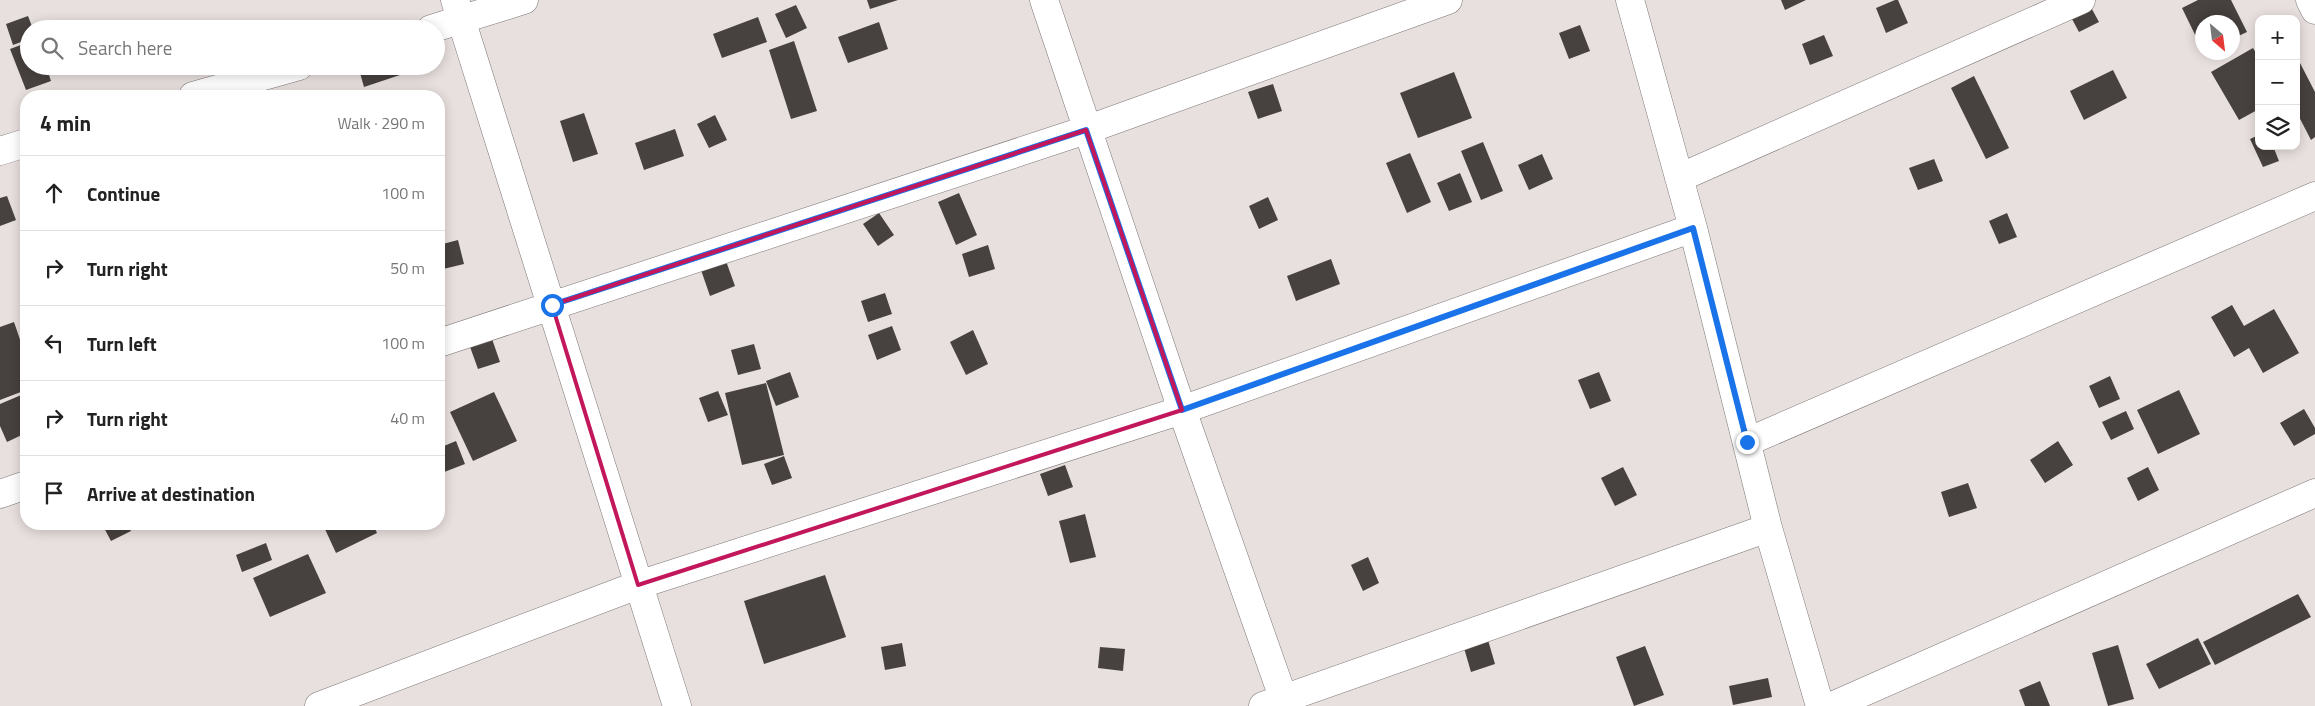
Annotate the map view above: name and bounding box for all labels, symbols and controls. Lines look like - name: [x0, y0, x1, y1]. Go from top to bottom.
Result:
- north arrow: [2195, 15, 2240, 60]
- map controls: [2255, 15, 2300, 150]
- button: +: [2255, 15, 2300, 60]
- search box: [20, 20, 445, 75]
- text: Search here: [78, 33, 172, 62]
- icon: search: [38, 34, 66, 62]
- button: −: [2255, 60, 2300, 105]
- button: layers: [2255, 105, 2300, 150]
- text: 4 min: [40, 107, 91, 139]
- text: Walk · 290 m: [337, 111, 425, 135]
- icon: ahead: [40, 179, 68, 207]
- text: Continue: [87, 179, 160, 208]
- text: 100 m: [381, 181, 425, 205]
- icon: right: [40, 254, 68, 282]
- text: Turn right: [87, 254, 168, 283]
- text: 50 m: [390, 256, 425, 280]
- route start: [541, 294, 564, 317]
- icon: left: [40, 329, 68, 357]
- text: Turn left: [87, 329, 157, 358]
- text: 100 m: [381, 331, 425, 355]
- icon: right: [40, 404, 68, 432]
- text: Turn right: [87, 404, 168, 433]
- text: 40 m: [390, 406, 425, 430]
- route end: [1736, 431, 1759, 454]
- icon: arrive: [40, 479, 68, 507]
- text: Arrive at destination: [87, 479, 255, 508]

